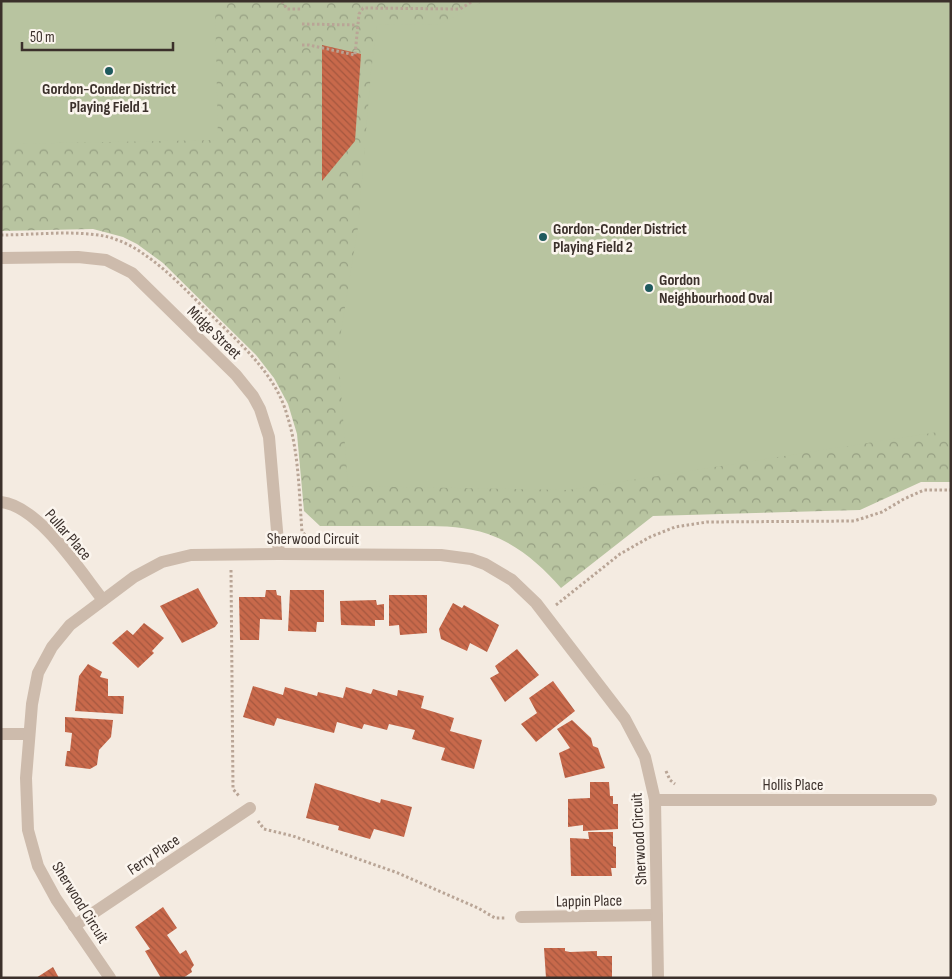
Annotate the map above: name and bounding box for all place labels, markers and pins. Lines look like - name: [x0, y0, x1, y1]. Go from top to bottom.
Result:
- marker: Gordon-Conder District Playing Field 1: [103, 65, 115, 77]
- place label: Gordon-Conder District Playing Field 1: [42, 80, 176, 117]
- place label: Gordon-Conder District Playing Field 2: [553, 220, 687, 257]
- marker: Gordon-Conder District Playing Field 2: [537, 231, 549, 243]
- place label: Gordon Neighbourhood Oval: [659, 271, 772, 308]
- marker: Gordon Neighbourhood Oval: [643, 282, 655, 294]

